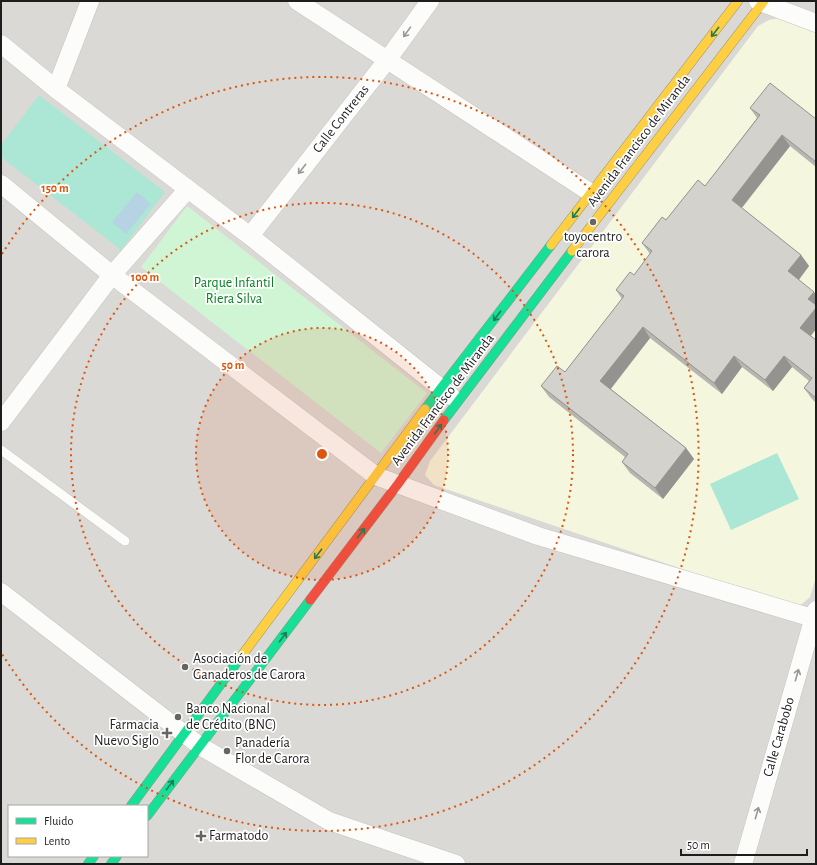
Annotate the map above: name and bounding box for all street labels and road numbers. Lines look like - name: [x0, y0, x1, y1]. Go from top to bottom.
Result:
- street label: Avenida Francisco de Miranda: [585, 72, 693, 209]
- street label: Calle Contreras: [310, 82, 372, 156]
- street label: Avenida Francisco de Miranda: [389, 331, 497, 468]
- street label: Calle Carabobo: [761, 696, 797, 778]

